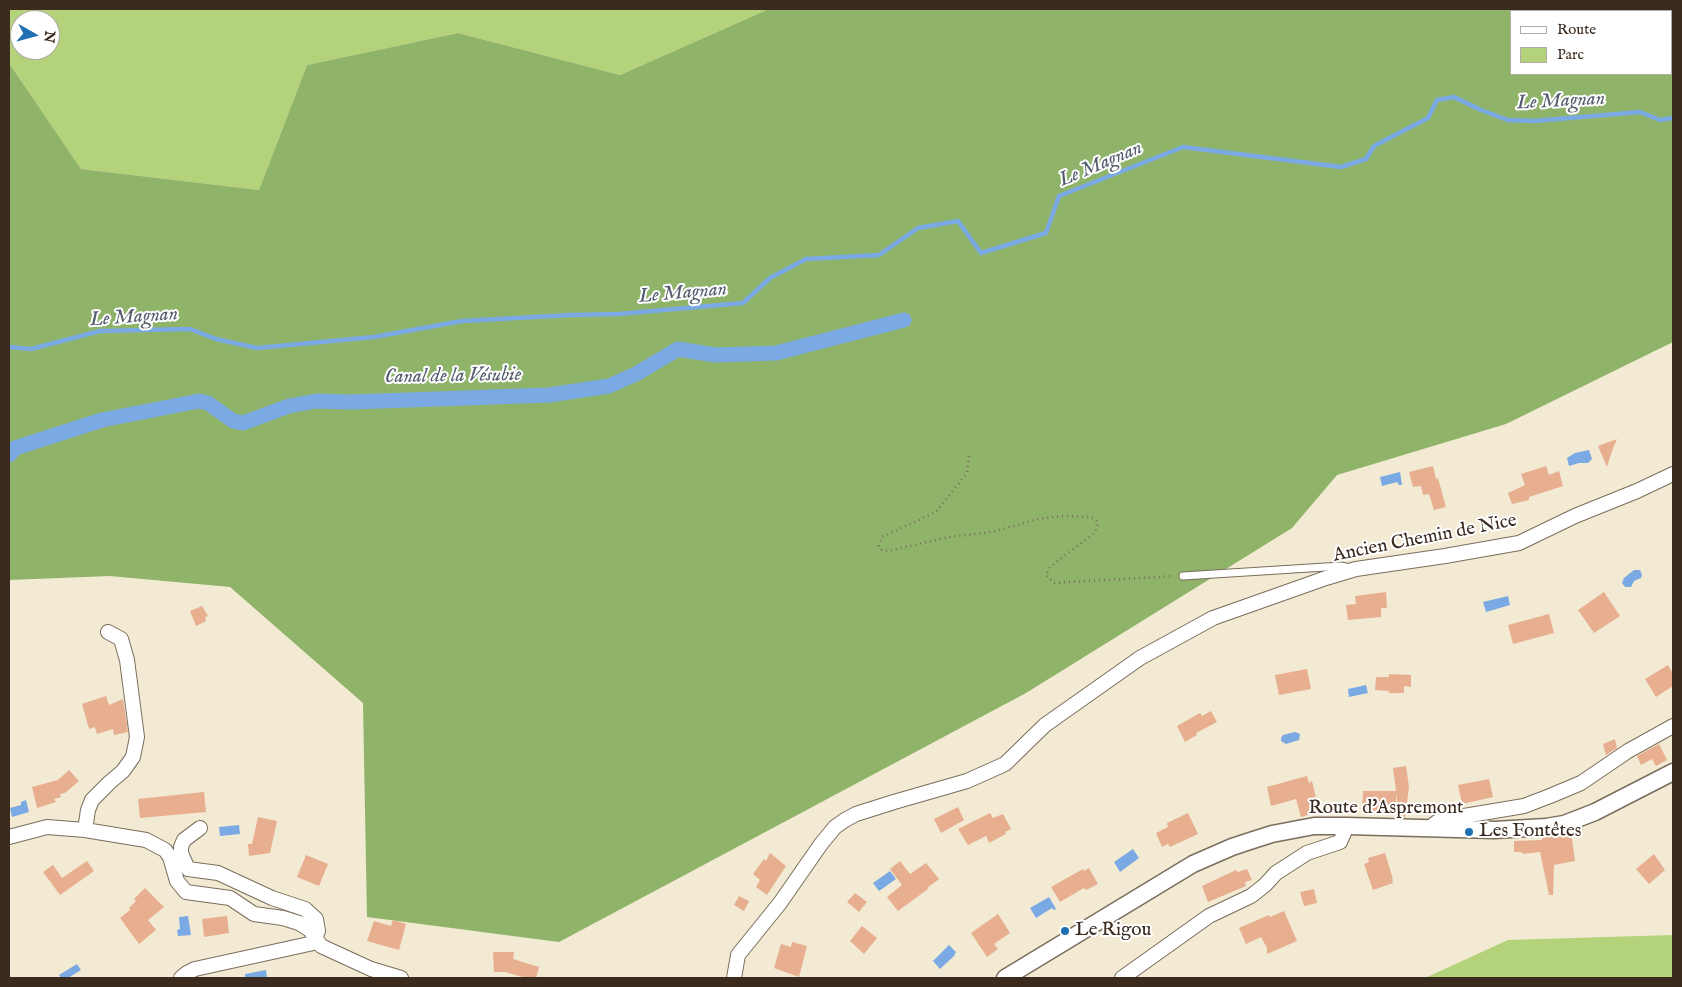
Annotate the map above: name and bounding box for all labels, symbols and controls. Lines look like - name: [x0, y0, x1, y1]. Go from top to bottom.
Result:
- north arrow: [10, 10, 60, 60]
- legend: [1510, 10, 1672, 75]
- text: Route: [1557, 20, 1596, 39]
- text: N: [39, 30, 59, 44]
- text: Parc: [1557, 45, 1584, 64]
- water label: Le Magnan: [1516, 88, 1606, 116]
- water label: Le Magnan: [1056, 137, 1146, 193]
- water label: Le Magnan: [638, 278, 728, 310]
- water label: Le Magnan: [89, 303, 179, 333]
- water label: Canal de la Vésubie: [384, 364, 522, 390]
- street label: Ancien Chemin de Nice: [1331, 510, 1519, 568]
- street label: Route d'Aspremont: [1308, 798, 1464, 820]
- place label: Les Fontêtes: [1479, 821, 1582, 843]
- marker: Les Fontêtes: [1463, 826, 1475, 838]
- place label: Le Rigou: [1075, 920, 1151, 942]
- marker: Le Rigou: [1059, 925, 1071, 937]

